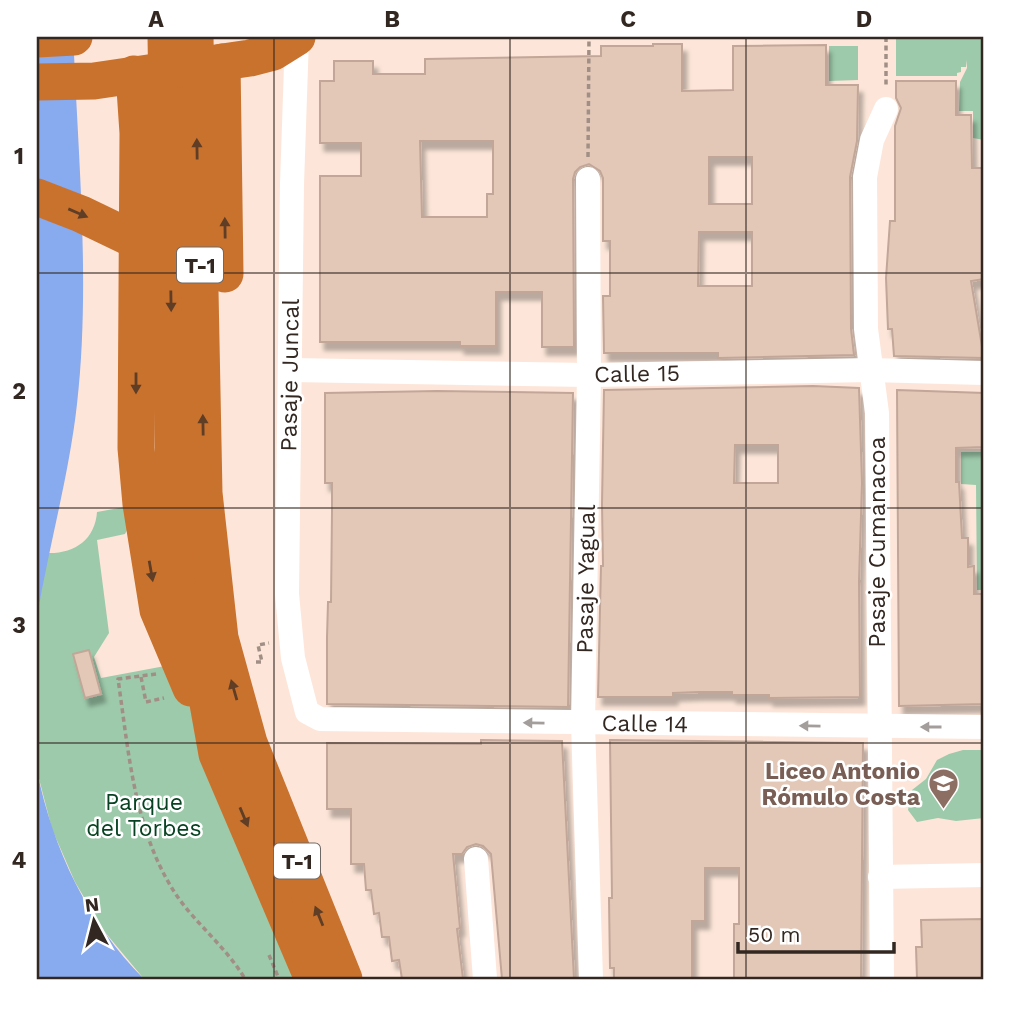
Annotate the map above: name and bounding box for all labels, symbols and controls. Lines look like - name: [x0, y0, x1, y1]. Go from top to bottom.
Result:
- text: A: [148, 6, 164, 33]
- text: B: [384, 6, 400, 33]
- text: C: [620, 6, 636, 33]
- text: D: [856, 6, 872, 33]
- one-way arrow: [191, 137, 203, 159]
- text: 1: [14, 143, 24, 170]
- one-way arrow: [67, 208, 88, 219]
- one-way arrow: [219, 217, 230, 239]
- road number: T-1: [177, 247, 223, 282]
- one-way arrow: [165, 290, 177, 312]
- street label: Pasaje Juncal: [275, 298, 305, 452]
- street label: Calle 15: [594, 360, 680, 388]
- one-way arrow: [130, 372, 142, 394]
- text: 2: [12, 378, 26, 405]
- one-way arrow: [197, 414, 209, 436]
- street label: Pasaje Cumanacoa: [864, 436, 891, 648]
- street label: Pasaje Yagual: [571, 504, 601, 654]
- one-way arrow: [146, 560, 157, 582]
- text: 3: [12, 612, 26, 639]
- one-way arrow: [229, 680, 239, 701]
- street label: Calle 14: [601, 710, 689, 738]
- one-way arrow: [522, 717, 544, 728]
- one-way arrow: [799, 720, 821, 732]
- one-way arrow: [920, 721, 942, 733]
- place label: Liceo Antonio Rómulo Costa: [762, 758, 921, 811]
- school or university icon: Liceo Antonio Rómulo Costa: [926, 767, 960, 811]
- park label: Parque del Torbes: [86, 789, 202, 842]
- one-way arrow: [238, 806, 249, 827]
- road number: T-1: [274, 844, 320, 878]
- text: 4: [12, 847, 27, 874]
- north arrow: [60, 886, 130, 956]
- text: N: [84, 892, 100, 917]
- one-way arrow: [313, 906, 325, 926]
- scale bar: [738, 911, 893, 955]
- text: 50 m: [748, 922, 800, 947]

